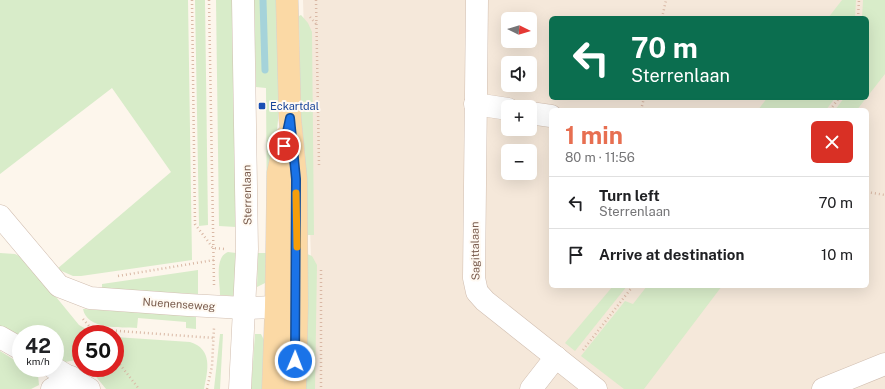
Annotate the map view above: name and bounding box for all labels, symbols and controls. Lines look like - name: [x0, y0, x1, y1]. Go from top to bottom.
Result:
- north arrow: [501, 12, 537, 48]
- map controls: [501, 12, 537, 180]
- text: 70 m: [631, 31, 698, 64]
- icon: left: [565, 32, 617, 84]
- button: sound: [501, 56, 537, 92]
- text: Sterrenlaan: [631, 65, 730, 86]
- place label: Eckartdal: [270, 100, 319, 112]
- button: +: [501, 100, 537, 136]
- marker: Eckartdal: [257, 101, 267, 111]
- text: 1 min: [565, 121, 623, 149]
- button: close: [811, 121, 853, 163]
- pin: [267, 129, 301, 163]
- icon: arrive: [273, 135, 295, 157]
- button: −: [501, 144, 537, 180]
- text: 80 m · 11:56: [565, 150, 635, 165]
- street label: Sterrenlaan: [240, 165, 254, 225]
- text: Turn left: [599, 187, 660, 204]
- icon: left: [565, 192, 587, 214]
- text: 70 m: [818, 194, 853, 211]
- text: Sterrenlaan: [599, 204, 670, 219]
- street label: Sagittalaan: [468, 221, 482, 281]
- icon: arrive: [565, 244, 587, 266]
- text: Arrive at destination: [599, 246, 744, 263]
- text: 10 m: [821, 246, 853, 263]
- street label: Nuenenseweg: [142, 295, 216, 313]
- speed limit sign: 50: [72, 325, 124, 377]
- text: 42: [25, 334, 51, 358]
- position arrow: [274, 340, 316, 382]
- text: km/h: [26, 355, 50, 367]

